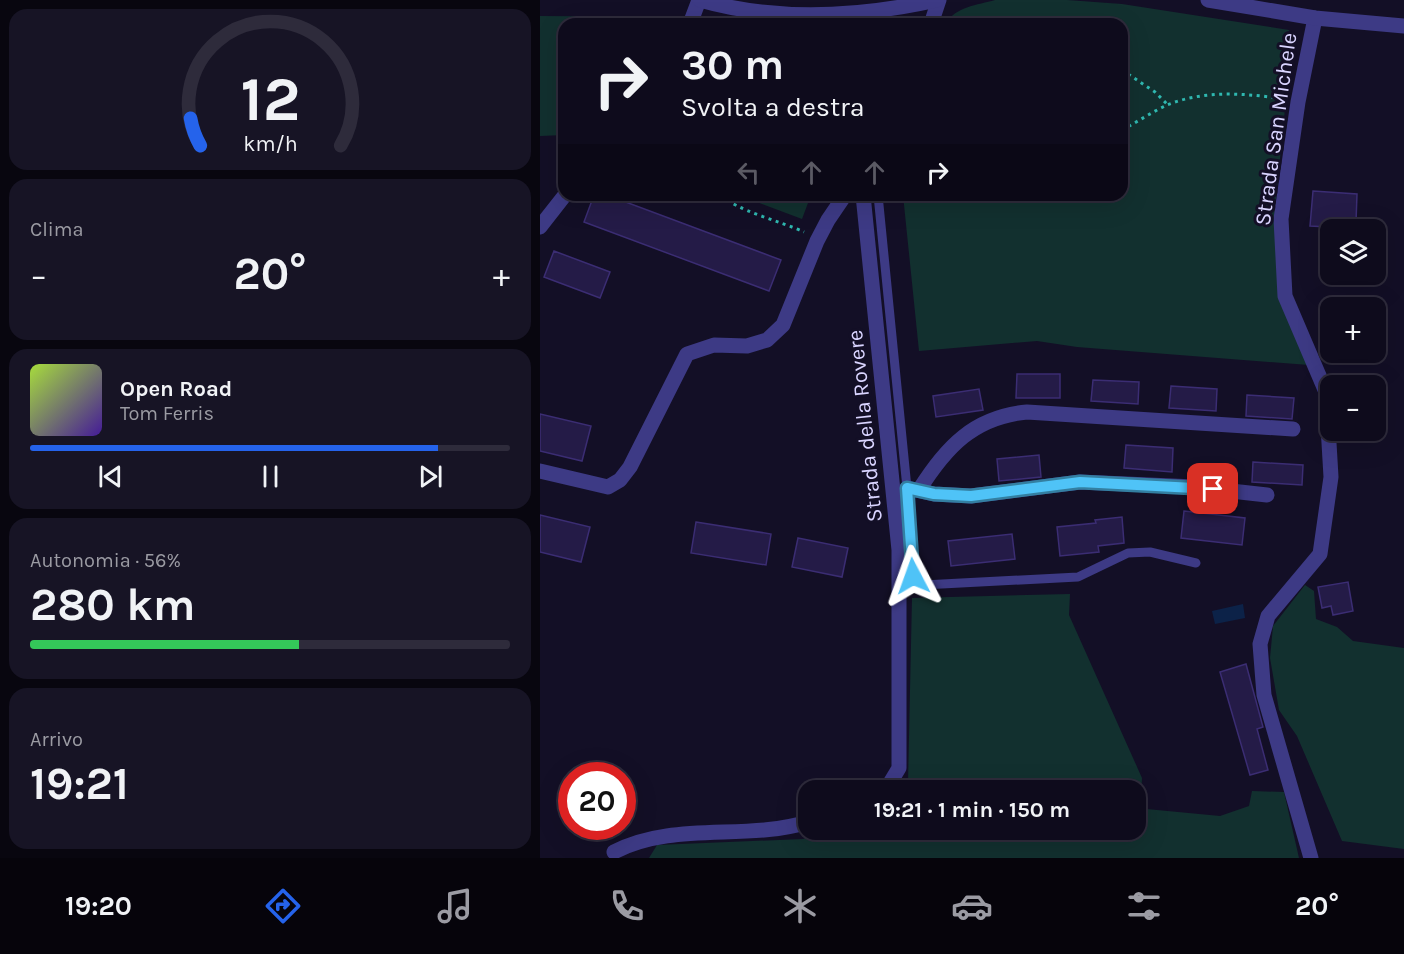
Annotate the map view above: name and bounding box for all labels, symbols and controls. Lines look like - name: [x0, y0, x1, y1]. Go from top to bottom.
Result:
- street label: Strada San Michele: [1250, 31, 1302, 227]
- text: 30 m: [681, 40, 784, 90]
- icon: right: [582, 42, 660, 120]
- text: 12: [240, 64, 300, 137]
- text: Svolta a destra: [681, 91, 865, 123]
- text: km/h: [243, 132, 297, 157]
- icon: left: [732, 156, 765, 189]
- icon: ahead: [795, 156, 828, 189]
- icon: ahead: [858, 156, 891, 189]
- icon: right: [921, 156, 954, 189]
- text: Clima: [30, 218, 84, 241]
- map controls: [1320, 219, 1386, 441]
- button: layers: [1320, 219, 1386, 285]
- text: 20°: [233, 248, 307, 300]
- text: −: [30, 256, 47, 294]
- text: +: [493, 256, 510, 294]
- button: +: [1320, 297, 1386, 363]
- street label: Strada della Rovere: [842, 329, 888, 523]
- button: −: [1320, 375, 1386, 441]
- text: Open Road: [120, 376, 232, 402]
- text: Tom Ferris: [120, 402, 214, 425]
- icon: previous: [94, 460, 127, 493]
- icon: pause: [254, 460, 287, 493]
- icon: next: [414, 460, 447, 493]
- pin: [1187, 463, 1238, 514]
- icon: arrive: [1196, 472, 1229, 505]
- position arrow: [881, 544, 945, 608]
- text: Autonomia · 56%: [30, 549, 181, 572]
- text: 280 km: [30, 579, 196, 631]
- text: Arrivo: [30, 728, 83, 751]
- text: 19:21: [30, 758, 129, 810]
- speed limit sign: 20: [558, 762, 636, 840]
- text: 19:21 · 1 min · 150 m: [874, 797, 1070, 823]
- icon: directions: [262, 885, 304, 927]
- icon: music: [434, 885, 476, 927]
- icon: phone: [606, 885, 648, 927]
- icon: climate: [779, 885, 821, 927]
- icon: car: [951, 885, 993, 927]
- icon: filters: [1123, 885, 1165, 927]
- text: 19:20: [65, 890, 132, 922]
- text: 20°: [1295, 890, 1339, 922]

